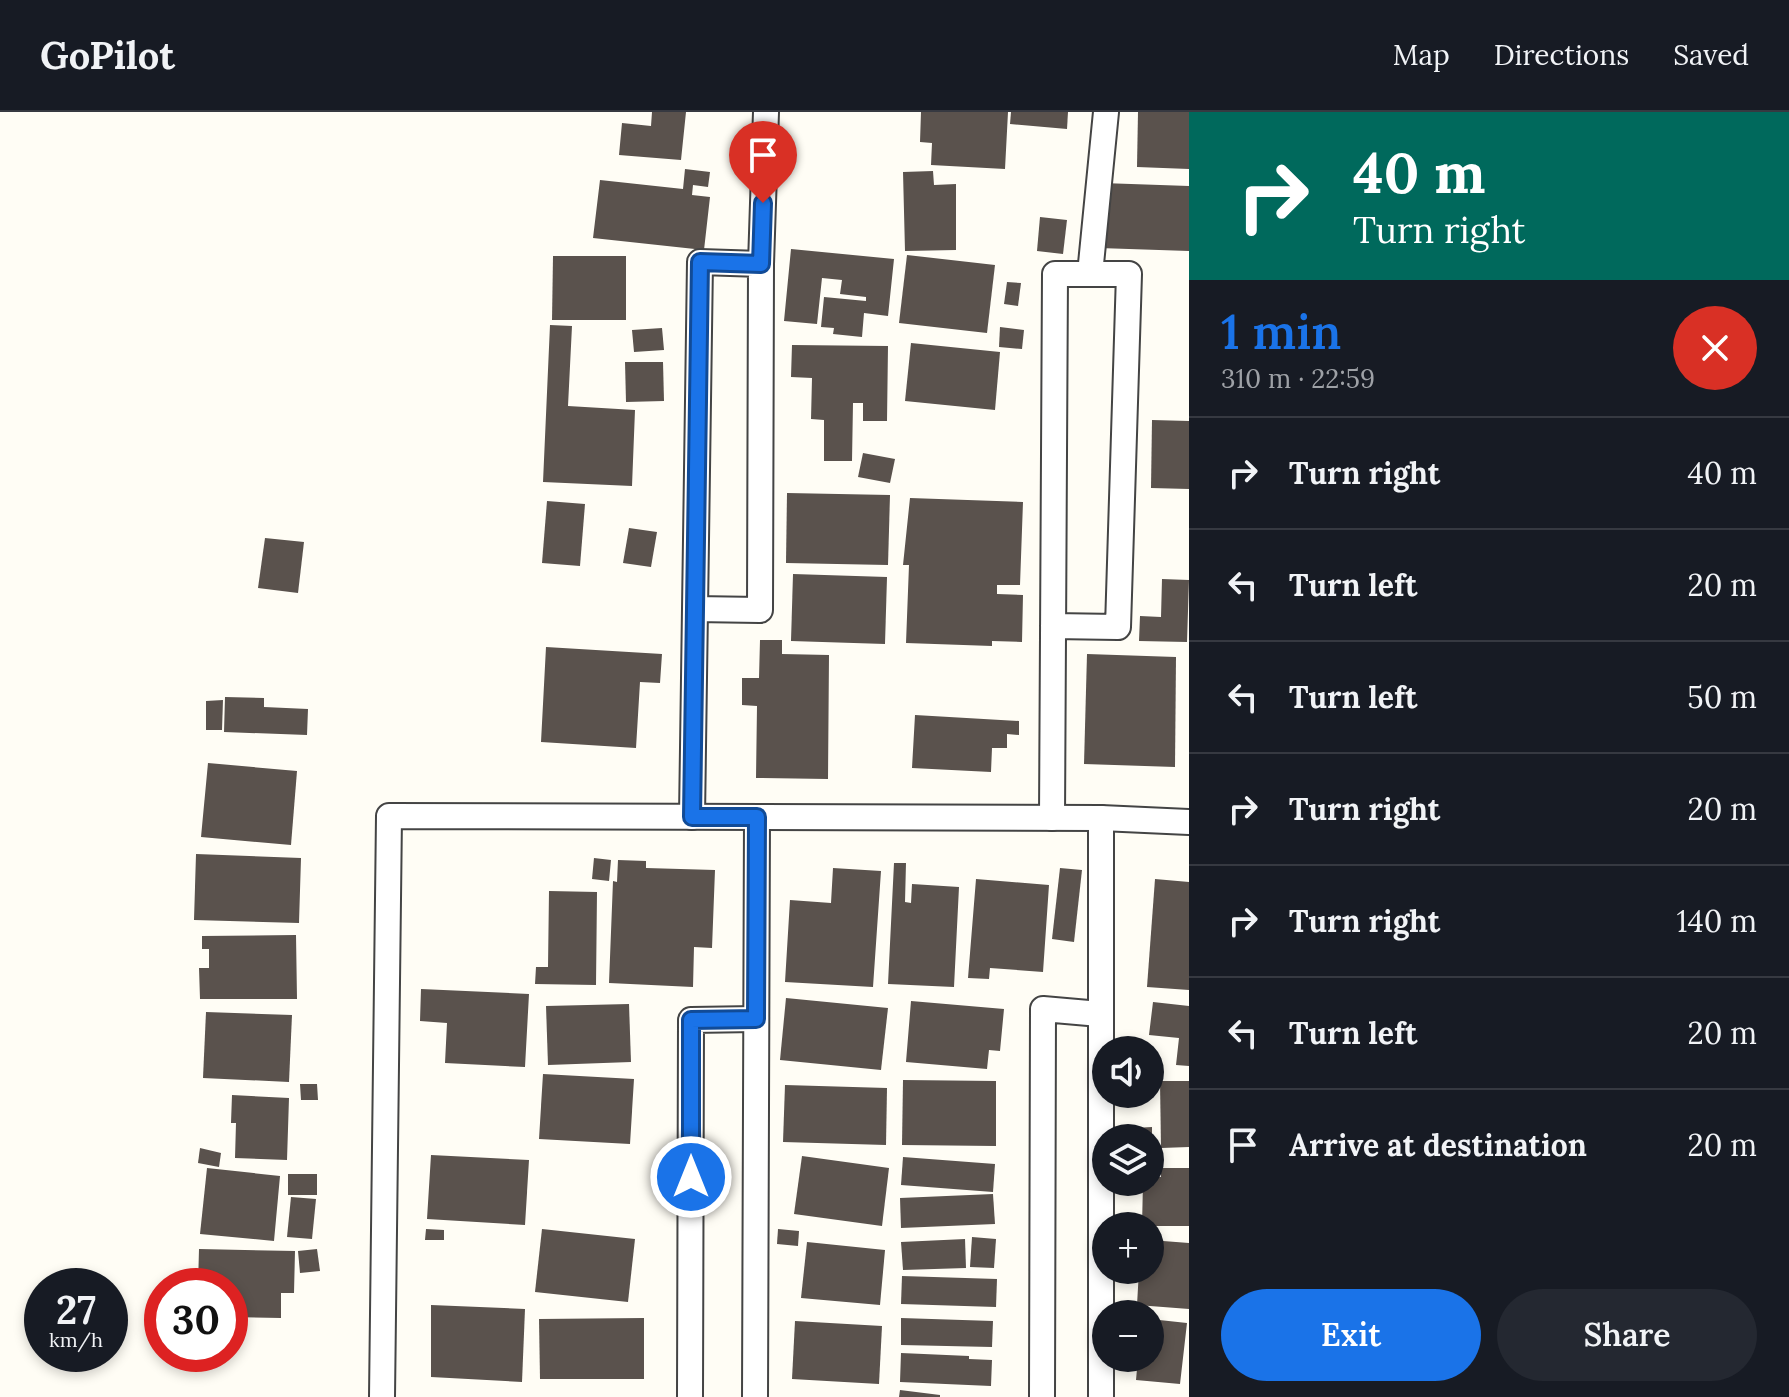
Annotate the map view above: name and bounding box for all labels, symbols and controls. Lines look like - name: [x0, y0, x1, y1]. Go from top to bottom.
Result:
- text: GoPilot: [40, 31, 175, 79]
- text: Map: [1393, 37, 1450, 73]
- text: Directions: [1494, 37, 1629, 73]
- text: Saved: [1673, 37, 1749, 73]
- pin: [729, 121, 797, 203]
- icon: arrive: [741, 133, 785, 177]
- text: 40 m: [1353, 137, 1486, 208]
- icon: right: [1221, 144, 1325, 248]
- text: Turn right: [1353, 207, 1526, 253]
- text: 1 min: [1221, 301, 1341, 362]
- button: close: [1673, 306, 1757, 390]
- text: 310 m · 22:59: [1221, 362, 1375, 395]
- icon: right: [1221, 451, 1265, 495]
- text: Turn right: [1289, 454, 1440, 492]
- text: 40 m: [1687, 454, 1757, 492]
- icon: left: [1221, 563, 1265, 607]
- text: Turn left: [1289, 566, 1417, 604]
- text: 20 m: [1688, 566, 1757, 604]
- icon: left: [1221, 675, 1265, 719]
- text: Turn left: [1289, 678, 1417, 716]
- text: 50 m: [1687, 678, 1757, 716]
- icon: right: [1221, 787, 1265, 831]
- text: Turn right: [1289, 790, 1440, 828]
- text: 20 m: [1688, 790, 1757, 828]
- icon: right: [1221, 899, 1265, 943]
- text: Turn right: [1289, 902, 1440, 940]
- text: 140 m: [1676, 902, 1757, 940]
- icon: left: [1221, 1011, 1265, 1055]
- text: Turn left: [1289, 1014, 1417, 1052]
- text: 20 m: [1688, 1014, 1757, 1052]
- map controls: [1092, 1036, 1164, 1372]
- button: sound: [1092, 1036, 1164, 1108]
- icon: arrive: [1221, 1123, 1265, 1167]
- button: layers: [1092, 1124, 1164, 1196]
- text: Arrive at destination: [1289, 1126, 1587, 1164]
- text: 20 m: [1688, 1126, 1757, 1164]
- position arrow: [649, 1135, 733, 1219]
- button: +: [1092, 1212, 1164, 1284]
- speed limit sign: 30: [144, 1268, 248, 1372]
- text: 27: [56, 1284, 96, 1335]
- button: Exit: [1221, 1289, 1481, 1381]
- button: Share: [1497, 1289, 1757, 1381]
- button: −: [1092, 1300, 1164, 1372]
- text: km/h: [49, 1327, 103, 1352]

